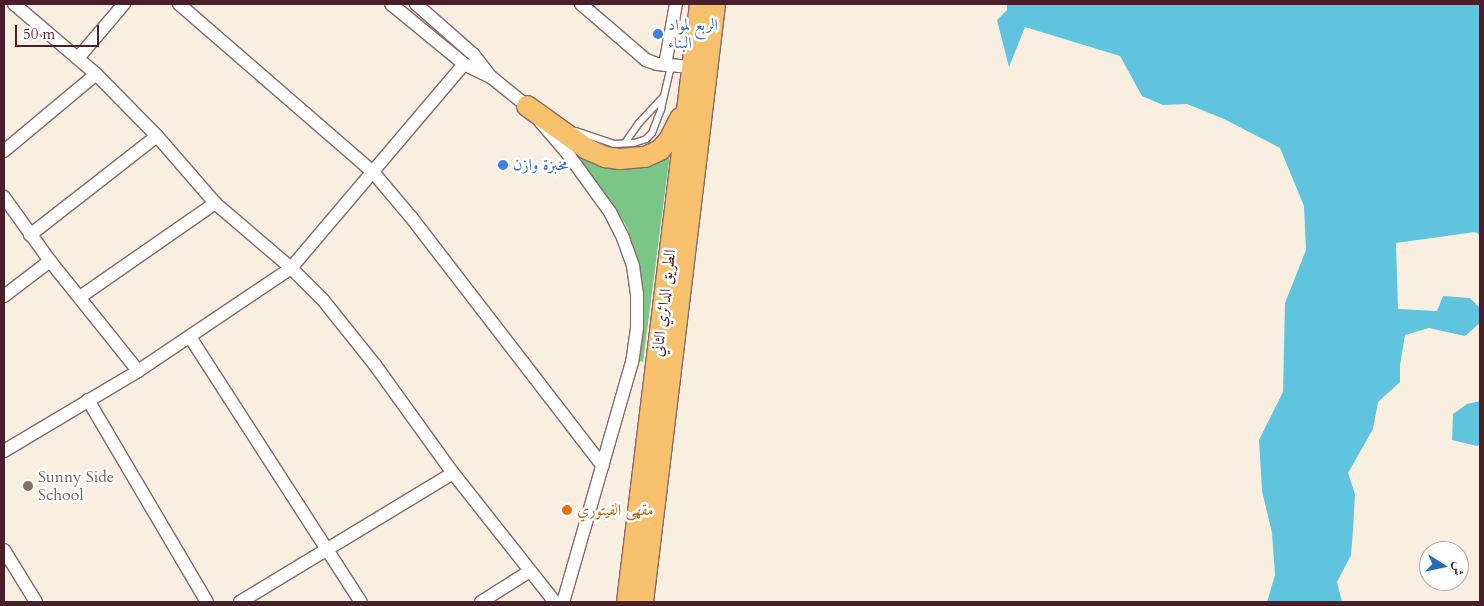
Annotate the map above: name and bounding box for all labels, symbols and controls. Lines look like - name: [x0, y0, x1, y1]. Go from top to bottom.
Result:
- scale bar: [18, 15, 101, 47]
- place label: الربع لمواد البناء: [668, 15, 718, 53]
- text: 50 m: [23, 24, 55, 44]
- marker: الربع لمواد البناء: [652, 28, 664, 40]
- place label: مخبزة وازن: [513, 155, 569, 175]
- marker: مخبزة وازن: [497, 159, 509, 171]
- street label: الطريق الدائري الثاني: [648, 248, 680, 358]
- place label: Sunny Side School: [38, 467, 114, 505]
- marker: Sunny Side School: [22, 480, 34, 492]
- place label: مقهى الفيتوري: [577, 500, 653, 520]
- marker: مقهى الفيتوري: [561, 504, 573, 516]
- north arrow: [1419, 541, 1469, 591]
- text: ش: [1448, 560, 1469, 577]

